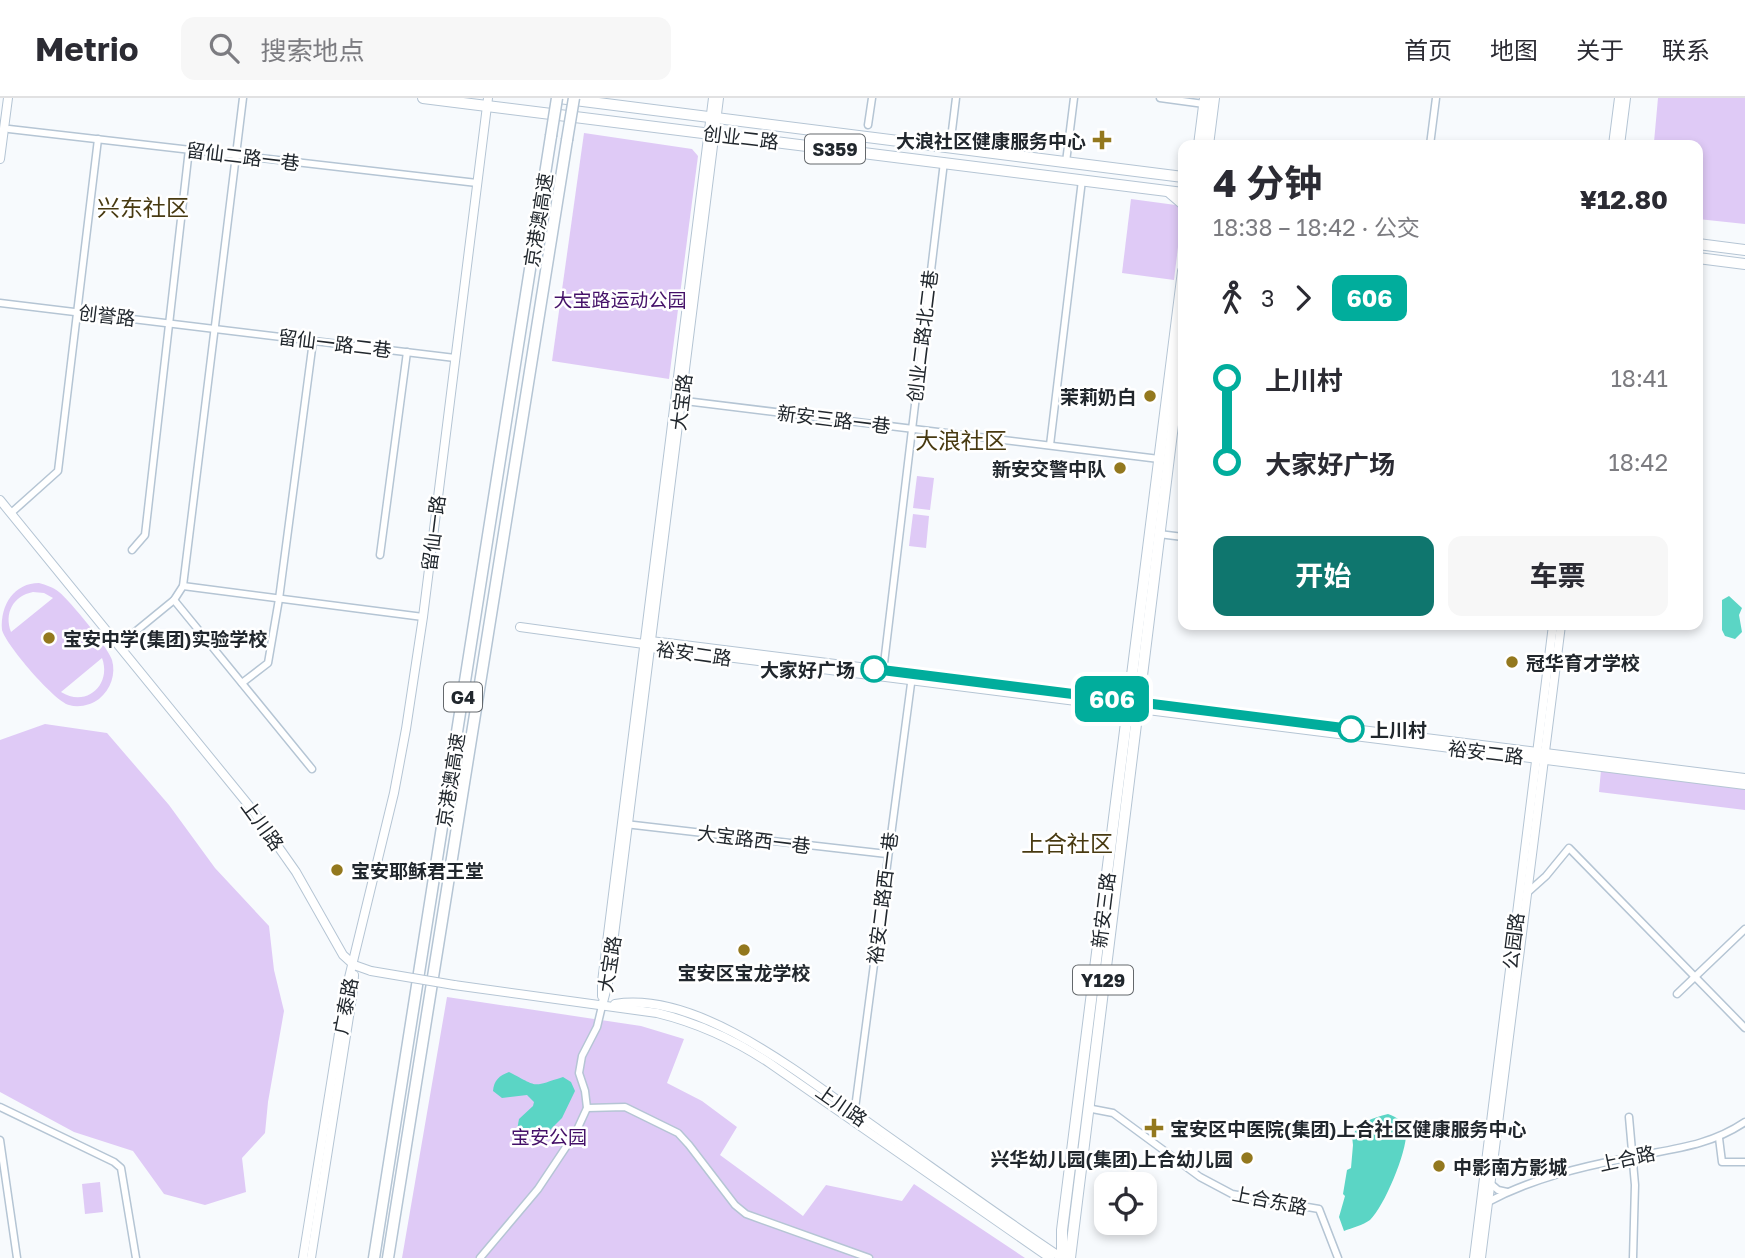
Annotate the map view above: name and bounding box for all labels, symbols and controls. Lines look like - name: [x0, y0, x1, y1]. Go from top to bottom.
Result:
- search box: [181, 17, 671, 80]
- text: Metrio: [35, 29, 139, 68]
- icon: search: [205, 29, 243, 67]
- text: 搜索地点: [261, 35, 365, 66]
- text: 首页: [1404, 35, 1452, 64]
- text: 地图: [1490, 35, 1538, 64]
- text: 关于: [1576, 35, 1624, 64]
- text: 联系: [1662, 35, 1710, 64]
- street label: 创业二路: [702, 121, 780, 153]
- place label: 大浪社区健康服务中心: [896, 129, 1086, 152]
- marker: 大浪社区健康服务中心: [1092, 130, 1112, 150]
- road number: S359: [805, 134, 865, 164]
- street label: 留仙二路一巷: [185, 138, 301, 174]
- text: 4 分钟: [1213, 160, 1322, 205]
- street label: 京港澳高速: [519, 171, 557, 269]
- text: ¥12.80: [1580, 184, 1668, 215]
- district label: 兴东社区: [97, 193, 189, 221]
- text: 18:38 – 18:42 · 公交: [1213, 213, 1420, 241]
- street label: 创业二路北二巷: [902, 269, 942, 403]
- icon: walk: [1213, 279, 1251, 317]
- icon: forward: [1284, 279, 1322, 317]
- text: 606: [1346, 283, 1393, 312]
- text: 3: [1261, 284, 1274, 312]
- park label: 大宝路运动公园: [553, 288, 687, 311]
- street label: 创誉路: [77, 300, 137, 330]
- street label: 留仙一路二巷: [277, 325, 393, 361]
- text: 18:41: [1611, 364, 1668, 392]
- text: 上川村: [1265, 365, 1343, 396]
- street label: 大宝路: [666, 372, 696, 432]
- place label: 茉莉奶白: [1060, 385, 1136, 408]
- marker: 茉莉奶白: [1142, 388, 1158, 404]
- street label: 新安三路一巷: [776, 401, 892, 437]
- district label: 大浪社区: [915, 426, 1007, 454]
- text: 18:42: [1609, 448, 1668, 476]
- text: 大家好广场: [1265, 449, 1395, 480]
- place label: 新安交警中队: [992, 457, 1106, 480]
- marker: 新安交警中队: [1112, 460, 1128, 476]
- street label: 留仙一路: [417, 494, 449, 572]
- button: 开始: [1213, 536, 1434, 616]
- button: 车票: [1448, 536, 1668, 616]
- place label: 宝安中学(集团)实验学校: [63, 627, 267, 650]
- marker: 宝安中学(集团)实验学校: [41, 630, 57, 646]
- street label: 裕安二路: [655, 636, 733, 670]
- place label: 冠华育才学校: [1526, 651, 1640, 674]
- marker: 冠华育才学校: [1504, 654, 1520, 670]
- marker: 大家好广场: [861, 656, 887, 682]
- place label: 大家好广场: [760, 658, 855, 681]
- line badge: 606: [1072, 676, 1152, 722]
- road number: G4: [444, 682, 482, 712]
- text: 606: [1089, 684, 1135, 713]
- marker: 上川村: [1338, 716, 1364, 742]
- place label: 上川村: [1370, 718, 1427, 741]
- street label: 京港澳高速: [431, 731, 469, 829]
- street label: 裕安二路: [1447, 736, 1525, 768]
- street label: 上川路: [237, 795, 289, 855]
- street label: 大宝路西一巷: [696, 821, 812, 857]
- district label: 上合社区: [1021, 829, 1113, 857]
- street label: 裕安二路西一巷: [862, 831, 902, 965]
- place label: 宝安耶稣君王堂: [351, 859, 484, 882]
- marker: 宝安耶稣君王堂: [329, 862, 345, 878]
- street label: 新安三路: [1087, 871, 1119, 949]
- street label: 公园路: [1498, 911, 1528, 971]
- street label: 大宝路: [593, 934, 625, 994]
- marker: 宝安区宝龙学校: [736, 942, 752, 958]
- place label: 宝安区宝龙学校: [677, 961, 811, 984]
- road number: Y129: [1073, 966, 1133, 995]
- street label: 广泰路: [328, 976, 362, 1036]
- street label: 上川路: [812, 1079, 872, 1131]
- place label: 宝安区中医院(集团)上合社区健康服务中心: [1170, 1117, 1526, 1140]
- marker: 宝安区中医院(集团)上合社区健康服务中心: [1144, 1118, 1164, 1138]
- park label: 宝安公园: [511, 1125, 587, 1148]
- street label: 上合路: [1597, 1141, 1657, 1175]
- place label: 兴华幼儿园(集团)上合幼儿园: [991, 1147, 1233, 1170]
- marker: 兴华幼儿园(集团)上合幼儿园: [1239, 1150, 1255, 1166]
- place label: 中影南方影城: [1453, 1155, 1567, 1178]
- marker: 中影南方影城: [1431, 1158, 1447, 1174]
- map controls: [1094, 1172, 1157, 1235]
- button: locate: [1094, 1172, 1157, 1235]
- street label: 上合东路: [1230, 1181, 1310, 1219]

